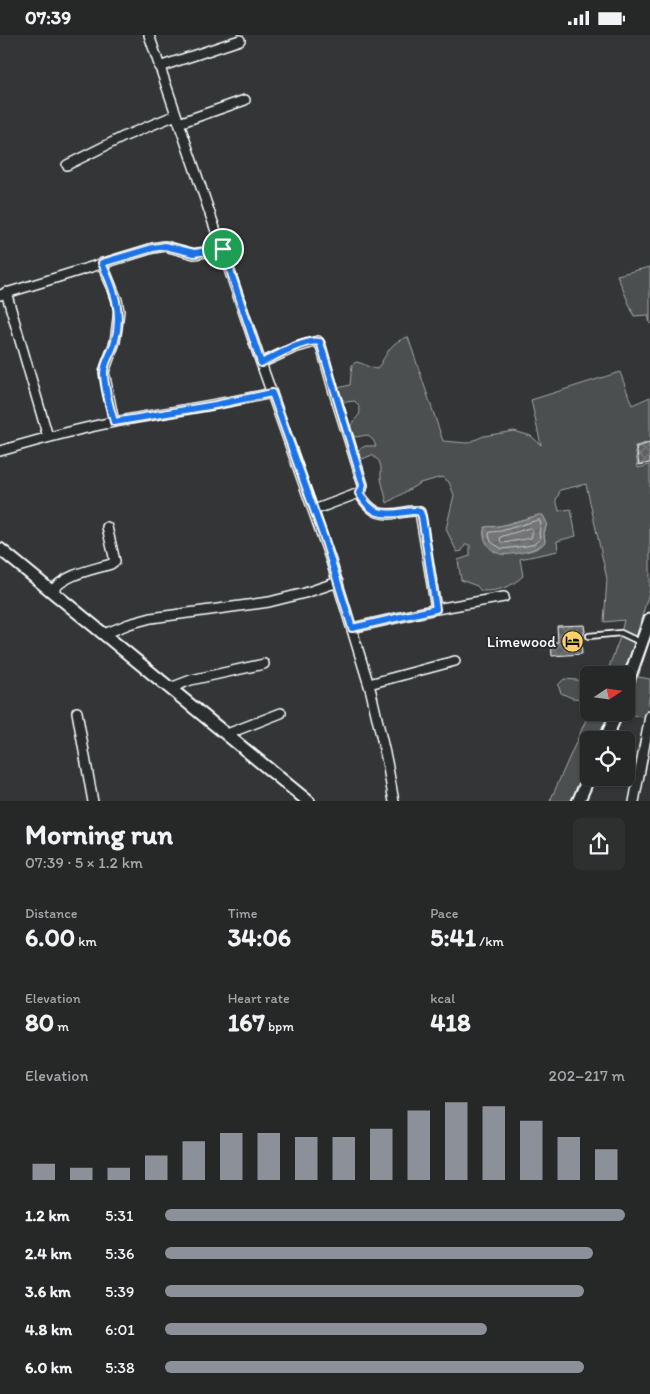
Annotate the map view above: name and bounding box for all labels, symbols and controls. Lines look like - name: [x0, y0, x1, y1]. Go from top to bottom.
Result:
- text: 07:39: [25, 6, 71, 29]
- pin: [202, 228, 244, 270]
- icon: arrive: [209, 235, 237, 263]
- hotel icon: Limewood: [560, 629, 584, 653]
- place label: Limewood: [487, 632, 556, 651]
- north arrow: [580, 666, 635, 721]
- map controls: [580, 666, 635, 786]
- button: locate: [580, 731, 635, 786]
- text: Morning run: [25, 817, 173, 851]
- button: share: [573, 818, 625, 870]
- text: 07:39 · 5 × 1.2 km: [25, 853, 143, 872]
- text: Distance: [25, 905, 77, 922]
- text: Time: [228, 905, 258, 922]
- text: Pace: [430, 905, 458, 922]
- text: 6.00: [25, 922, 75, 952]
- text: 34:06: [228, 922, 291, 952]
- text: 5:41: [430, 922, 476, 952]
- text: km: [75, 933, 97, 950]
- text: /km: [476, 933, 504, 950]
- text: Elevation: [25, 990, 81, 1007]
- text: Heart rate: [228, 990, 290, 1007]
- text: kcal: [430, 990, 455, 1007]
- text: 80: [25, 1007, 54, 1037]
- text: 167: [228, 1007, 265, 1037]
- text: 418: [430, 1007, 471, 1037]
- text: m: [54, 1018, 69, 1035]
- text: bpm: [265, 1018, 294, 1035]
- text: Elevation: [25, 1066, 89, 1085]
- text: 202–217 m: [549, 1066, 625, 1085]
- text: 1.2 km: [25, 1206, 70, 1225]
- text: 5:31: [105, 1206, 133, 1225]
- text: 2.4 km: [25, 1244, 72, 1263]
- text: 5:36: [105, 1244, 135, 1263]
- text: 3.6 km: [25, 1282, 71, 1301]
- text: 5:39: [105, 1282, 134, 1301]
- text: 4.8 km: [25, 1320, 72, 1339]
- text: 6:01: [105, 1320, 135, 1339]
- text: 6.0 km: [25, 1358, 72, 1377]
- text: 5:38: [105, 1358, 135, 1377]

